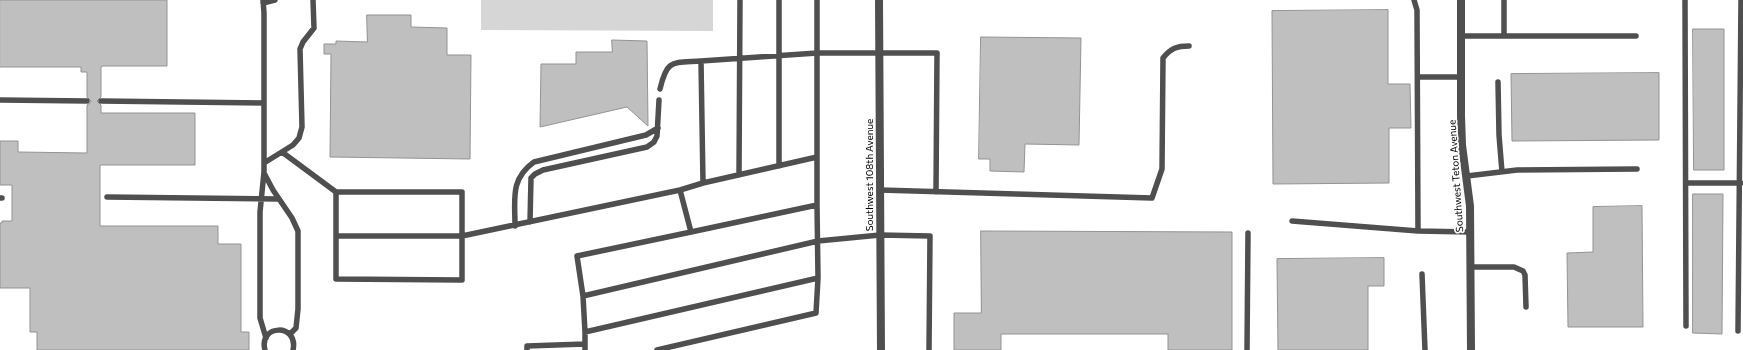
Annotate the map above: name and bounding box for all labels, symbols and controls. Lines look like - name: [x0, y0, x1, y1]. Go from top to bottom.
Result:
- street label: Southwest 108th Avenue: [864, 119, 876, 231]
- street label: Southwest Teton Avenue: [1446, 119, 1466, 233]

